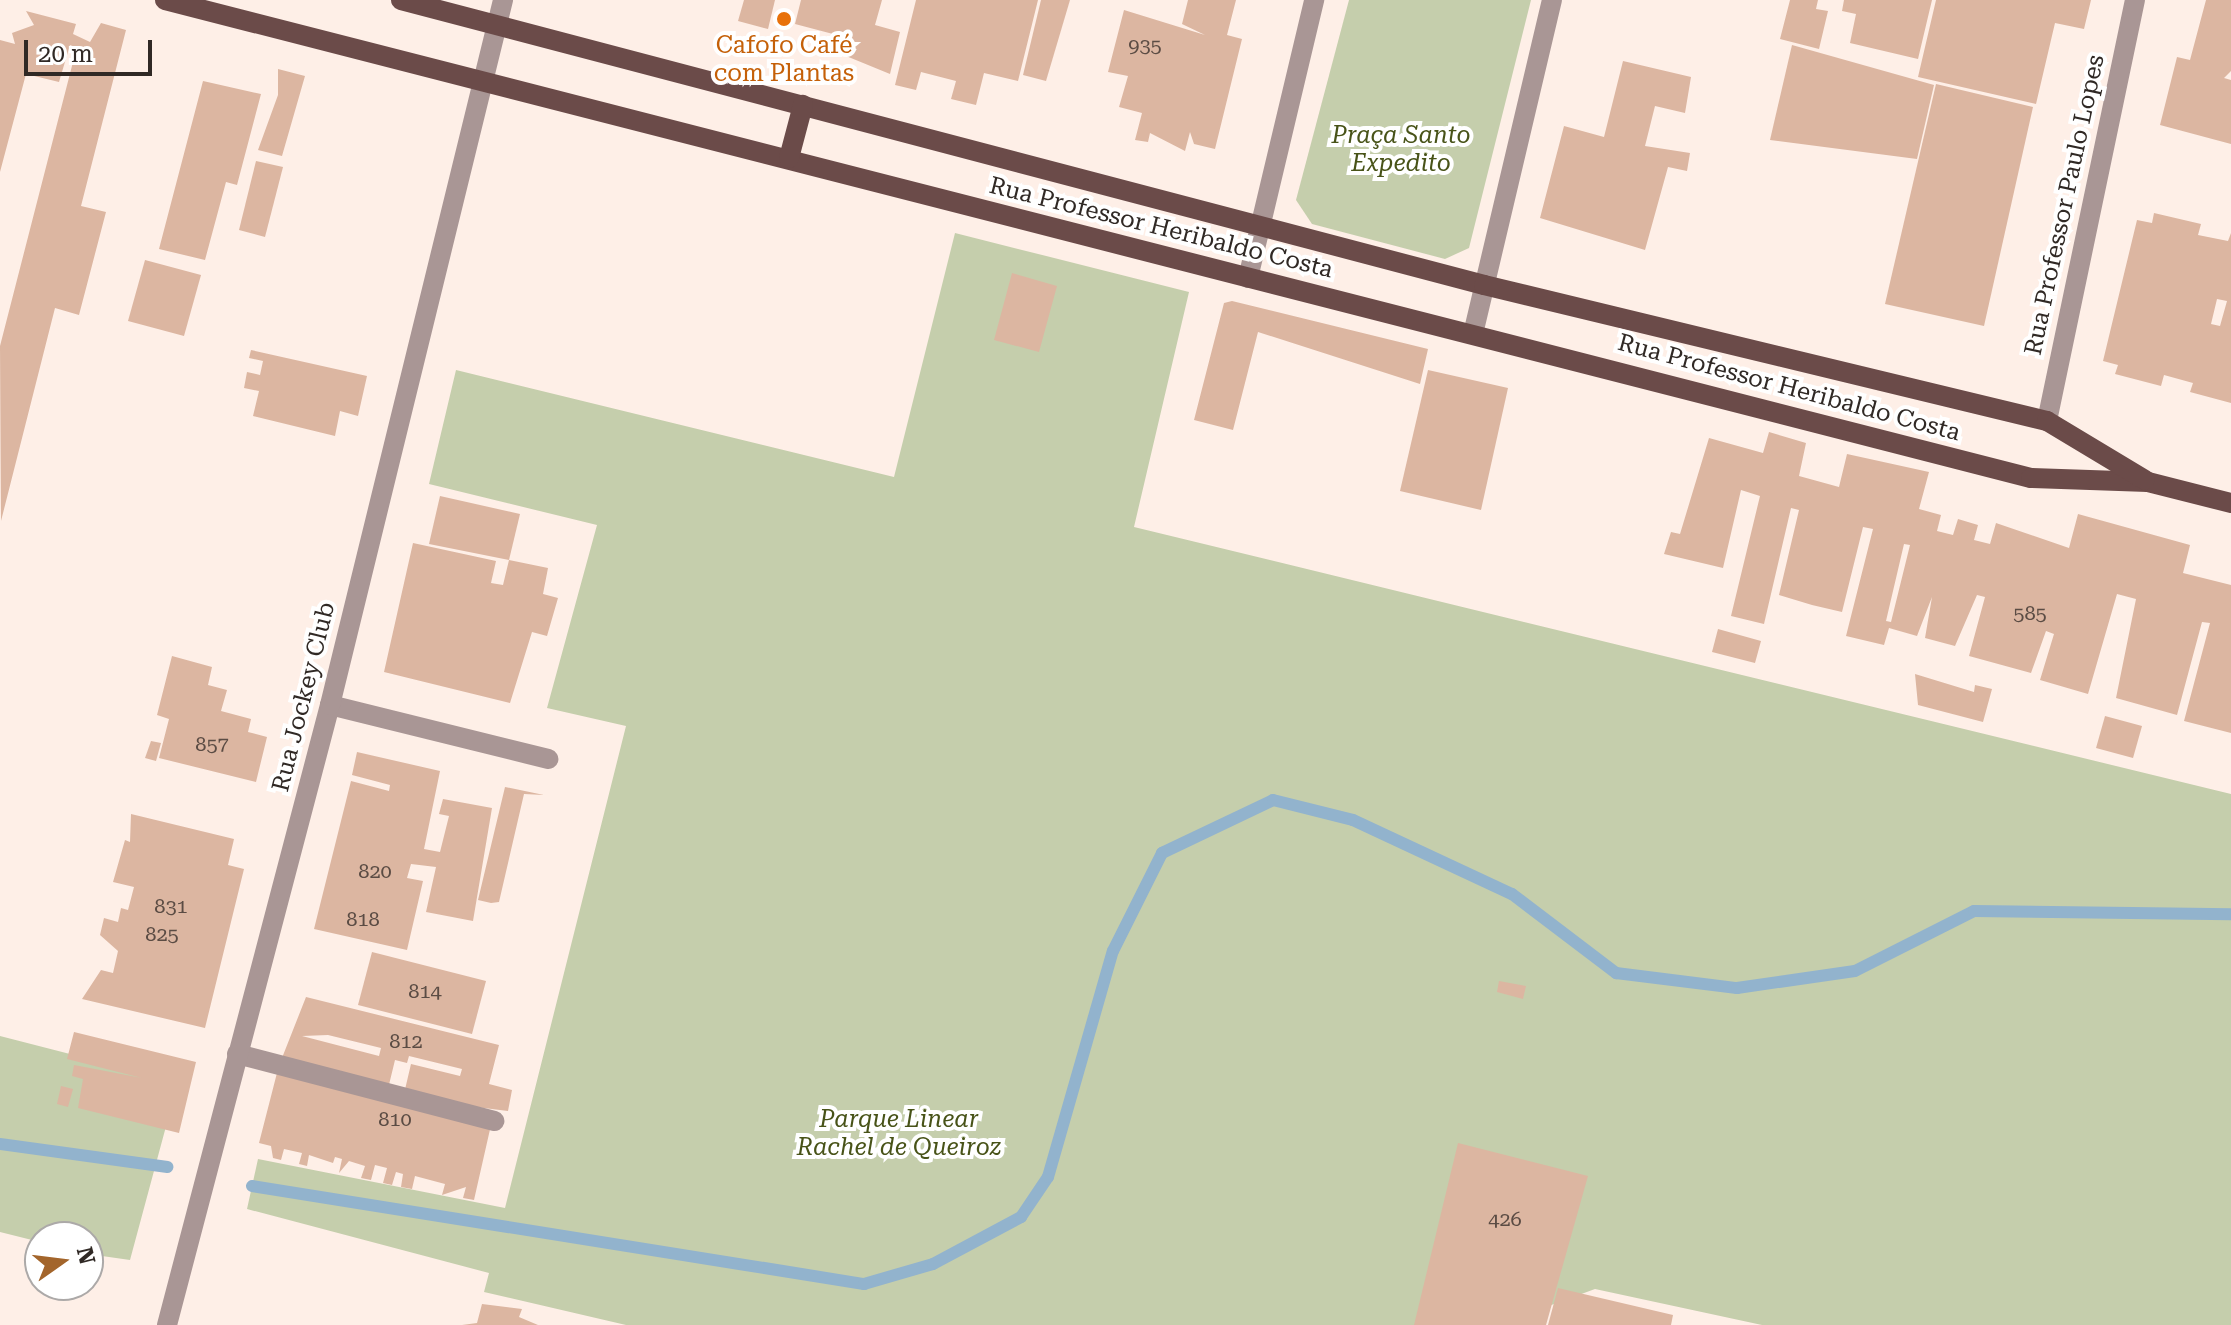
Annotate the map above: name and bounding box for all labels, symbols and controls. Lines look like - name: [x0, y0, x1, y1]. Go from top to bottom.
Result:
- marker: Cafofo Café com Plantas: [775, 10, 793, 28]
- scale bar: [28, 24, 156, 74]
- place label: Cafofo Café com Plantas: [714, 32, 854, 88]
- house number: 935: [1128, 33, 1162, 57]
- text: 20 m: [38, 40, 93, 68]
- street label: Rua Professor Paulo Lopes: [2019, 52, 2111, 358]
- park label: Praça Santo Expedito: [1332, 122, 1470, 178]
- street label: Rua Professor Heribaldo Costa: [986, 171, 1336, 285]
- street label: Rua Professor Heribaldo Costa: [1615, 328, 1963, 448]
- street label: Rua Jockey Club: [267, 599, 341, 795]
- house number: 585: [2013, 601, 2047, 625]
- house number: 857: [195, 732, 229, 756]
- house number: 820: [358, 859, 392, 883]
- house number: 831: [154, 894, 188, 918]
- house number: 818: [346, 907, 380, 931]
- house number: 825: [145, 922, 179, 946]
- house number: 814: [408, 979, 442, 1003]
- house number: 812: [389, 1029, 423, 1053]
- park label: Parque Linear Rachel de Queiroz: [797, 1106, 1001, 1162]
- house number: 810: [378, 1107, 412, 1131]
- house number: 426: [1488, 1207, 1522, 1231]
- north arrow: [24, 1221, 104, 1301]
- text: N: [72, 1244, 100, 1267]

